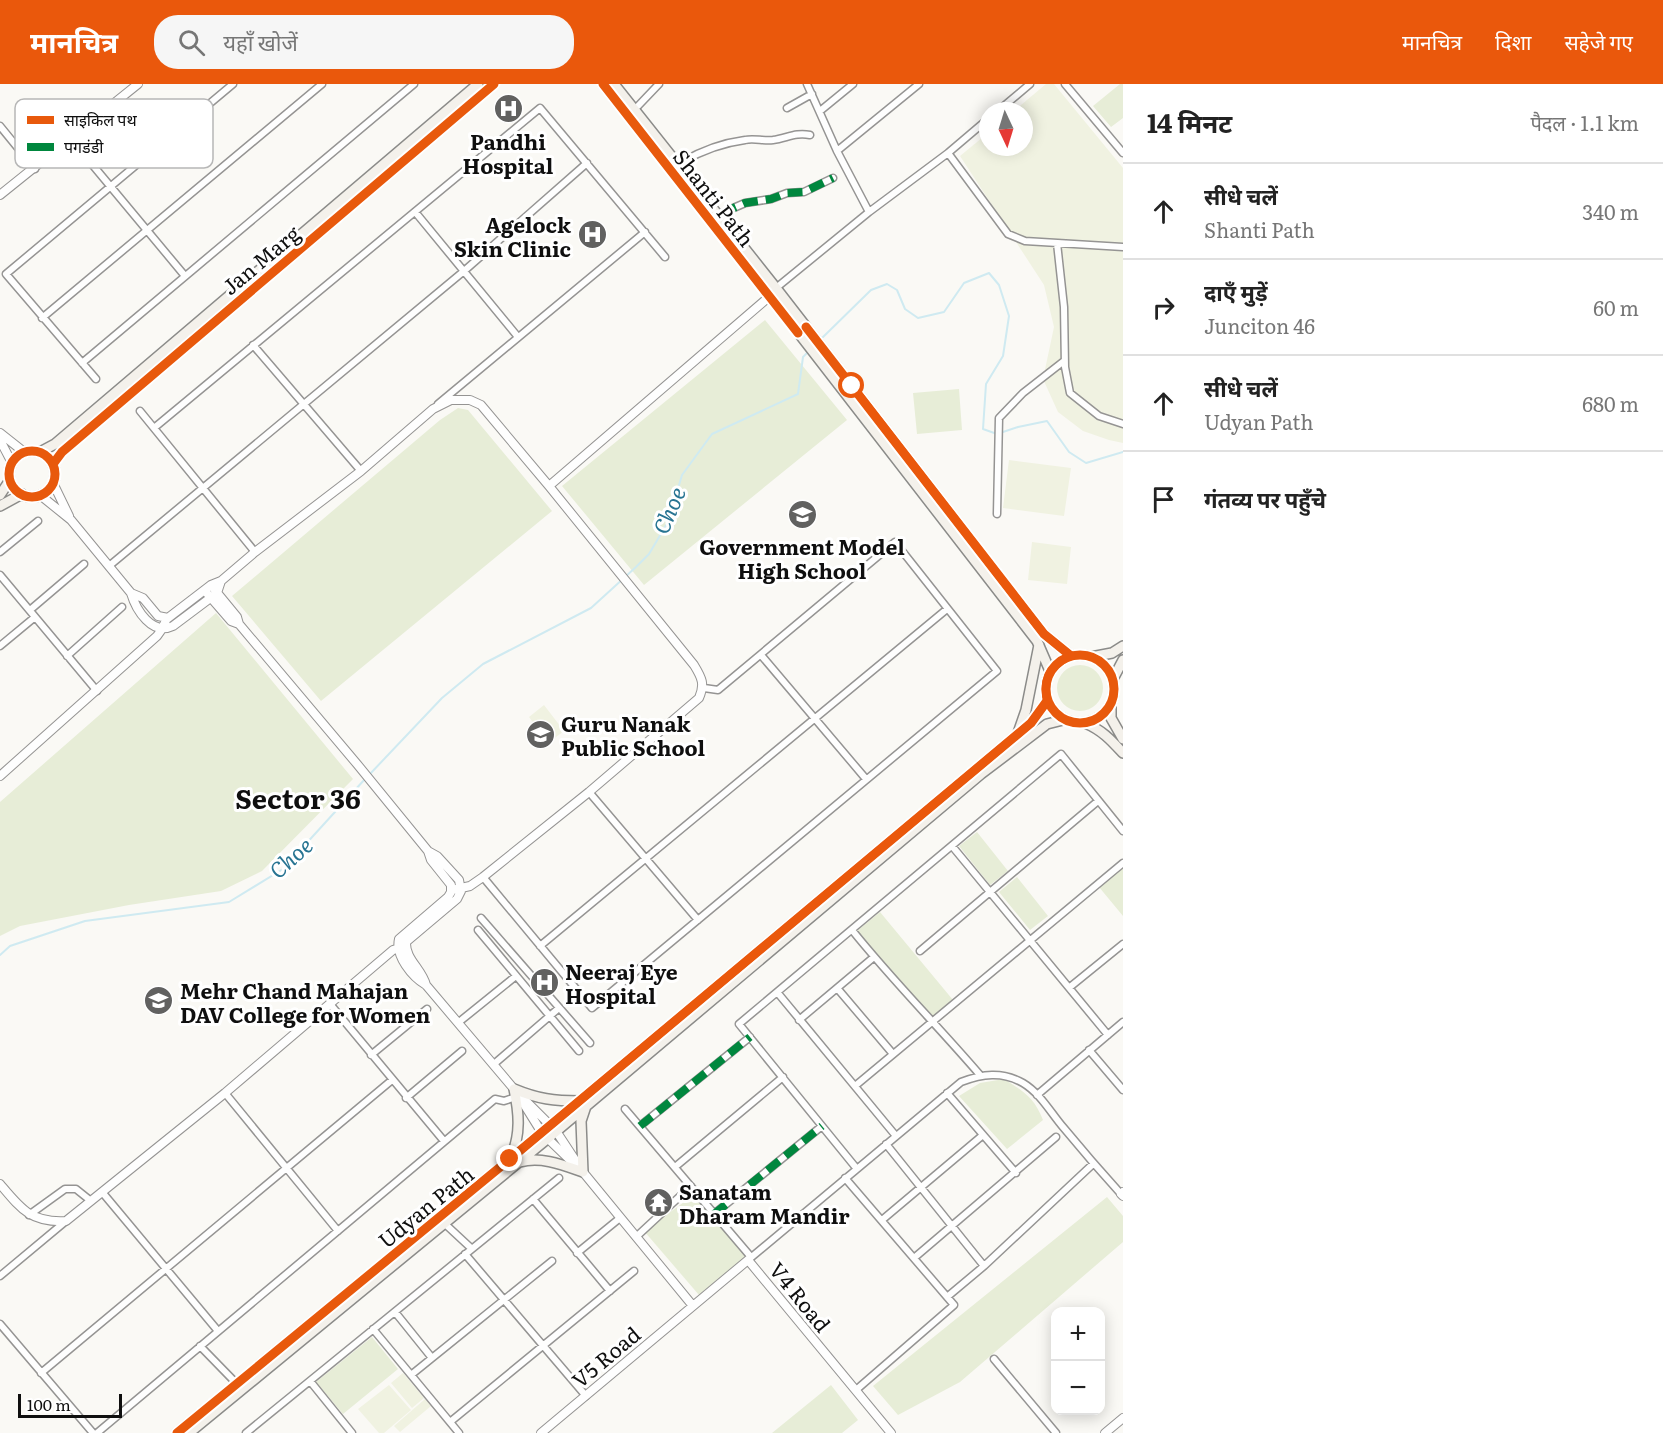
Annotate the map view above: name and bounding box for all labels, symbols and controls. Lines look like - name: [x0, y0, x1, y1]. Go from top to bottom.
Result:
- search box: [154, 15, 574, 69]
- text: मानचित्र: [30, 20, 118, 62]
- text: यहाँ खोजें: [223, 25, 298, 58]
- text: मानचित्र: [1402, 25, 1462, 56]
- text: दिशा: [1495, 25, 1531, 56]
- text: सहेजे गए: [1564, 25, 1633, 56]
- icon: search: [175, 26, 208, 59]
- hospital icon: Pandhi Hospital: [492, 93, 524, 125]
- legend: [15, 99, 213, 168]
- north arrow: [979, 102, 1033, 156]
- text: 14 मिनट: [1147, 102, 1232, 141]
- text: साइकिल पथ: [64, 107, 137, 131]
- text: पैदल · 1.1 km: [1530, 107, 1639, 137]
- place label: Pandhi Hospital: [463, 125, 554, 180]
- text: पगडंडी: [64, 134, 104, 158]
- street label: Shanti Path: [667, 142, 763, 252]
- text: सीधे चलें: [1204, 179, 1278, 212]
- icon: ahead: [1147, 195, 1180, 228]
- text: 340 m: [1582, 196, 1639, 226]
- place label: Agelock Skin Clinic: [454, 208, 572, 263]
- text: Shanti Path: [1204, 214, 1315, 244]
- street label: Jan Marg: [214, 217, 306, 301]
- hospital icon: Agelock Skin Clinic: [576, 219, 608, 251]
- text: दाएँ मुड़ें: [1204, 275, 1267, 308]
- icon: right: [1147, 291, 1180, 324]
- text: 60 m: [1593, 292, 1639, 322]
- text: Junciton 46: [1204, 310, 1315, 340]
- text: सीधे चलें: [1204, 371, 1278, 404]
- route start: [838, 372, 864, 398]
- icon: ahead: [1147, 387, 1180, 420]
- text: 680 m: [1582, 388, 1639, 418]
- text: Udyan Path: [1204, 406, 1314, 436]
- water label: Choe: [643, 481, 693, 539]
- text: गंतव्य पर पहुँचे: [1204, 482, 1326, 515]
- icon: arrive: [1147, 483, 1180, 516]
- school or university icon: Government Model High School: [786, 498, 818, 530]
- place label: Government Model High School: [699, 530, 905, 585]
- place label: Guru Nanak Public School: [561, 707, 706, 762]
- school or university icon: Guru Nanak Public School: [524, 718, 556, 750]
- district label: Sector 36: [235, 777, 361, 817]
- water label: Choe: [261, 828, 319, 886]
- place label: Neeraj Eye Hospital: [565, 955, 678, 1010]
- hospital icon: Neeraj Eye Hospital: [528, 966, 560, 998]
- place label: Mehr Chand Mahajan DAV College for Women: [180, 974, 431, 1029]
- school or university icon: Mehr Chand Mahajan DAV College for Women: [143, 985, 175, 1017]
- route end: [496, 1145, 522, 1171]
- street label: Udyan Path: [371, 1158, 480, 1254]
- place label: Sanatam Dharam Mandir: [679, 1175, 850, 1230]
- temple icon: Sanatam Dharam Mandir: [642, 1186, 674, 1218]
- street label: V4 Road: [763, 1254, 839, 1338]
- map controls: [1051, 1307, 1105, 1415]
- button: +: [1051, 1307, 1105, 1361]
- street label: V5 Road: [564, 1318, 646, 1394]
- button: −: [1051, 1361, 1105, 1415]
- scale bar: [18, 1391, 122, 1418]
- text: 100 m: [27, 1392, 71, 1416]

